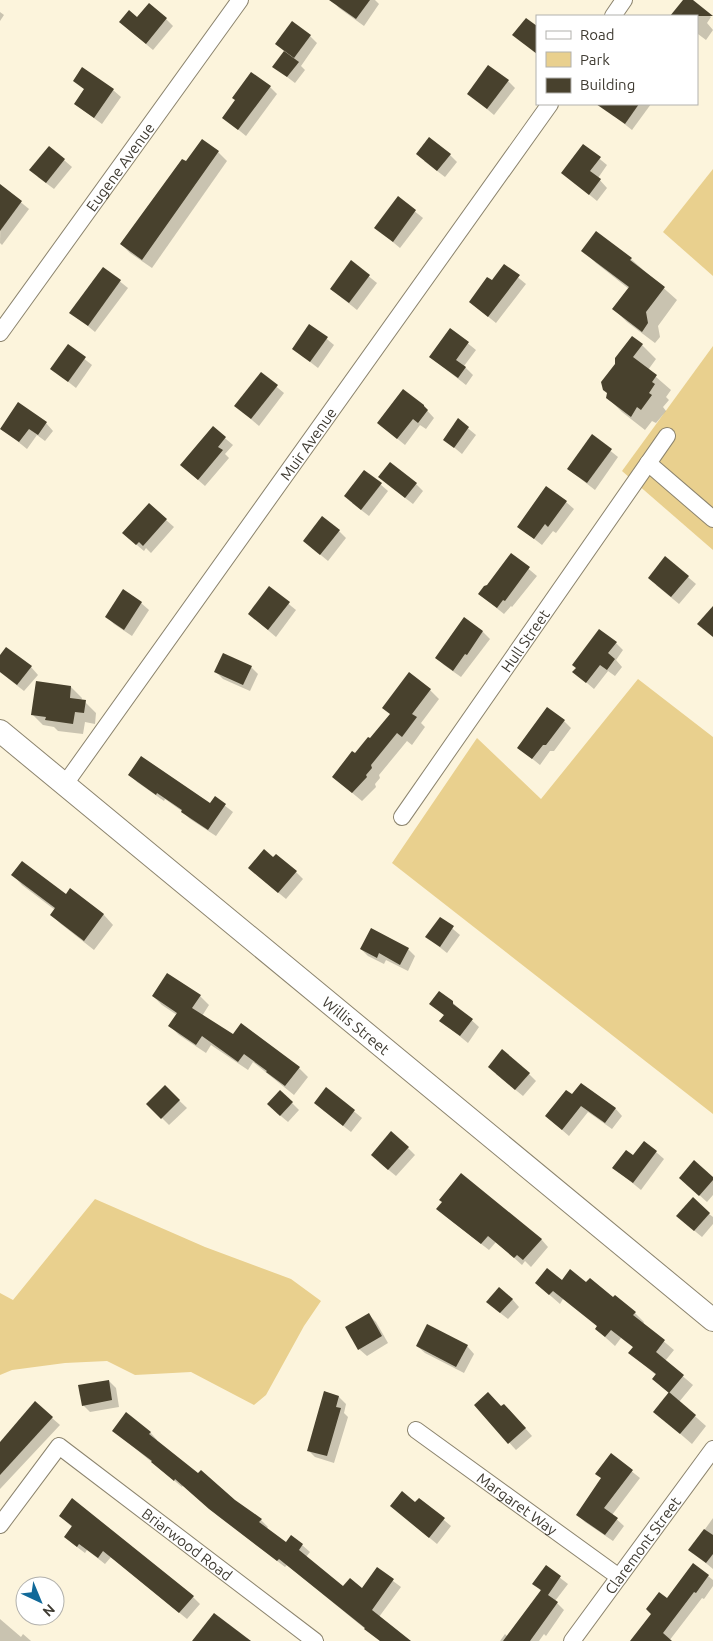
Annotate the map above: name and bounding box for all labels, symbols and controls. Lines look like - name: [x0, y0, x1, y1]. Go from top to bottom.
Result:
- legend: [536, 15, 698, 105]
- text: Road: [580, 26, 615, 43]
- text: Park: [580, 51, 610, 68]
- text: Building: [580, 76, 635, 93]
- street label: Eugene Avenue: [82, 119, 157, 214]
- street label: Muir Avenue: [276, 404, 339, 483]
- street label: Hull Street: [497, 606, 552, 675]
- street label: Willis Street: [319, 993, 393, 1058]
- street label: Margaret Way: [474, 1469, 561, 1538]
- street label: Claremont Street: [601, 1493, 684, 1597]
- street label: Briarwood Road: [139, 1504, 236, 1583]
- north arrow: [15, 1576, 65, 1626]
- text: N: [40, 1601, 58, 1620]

